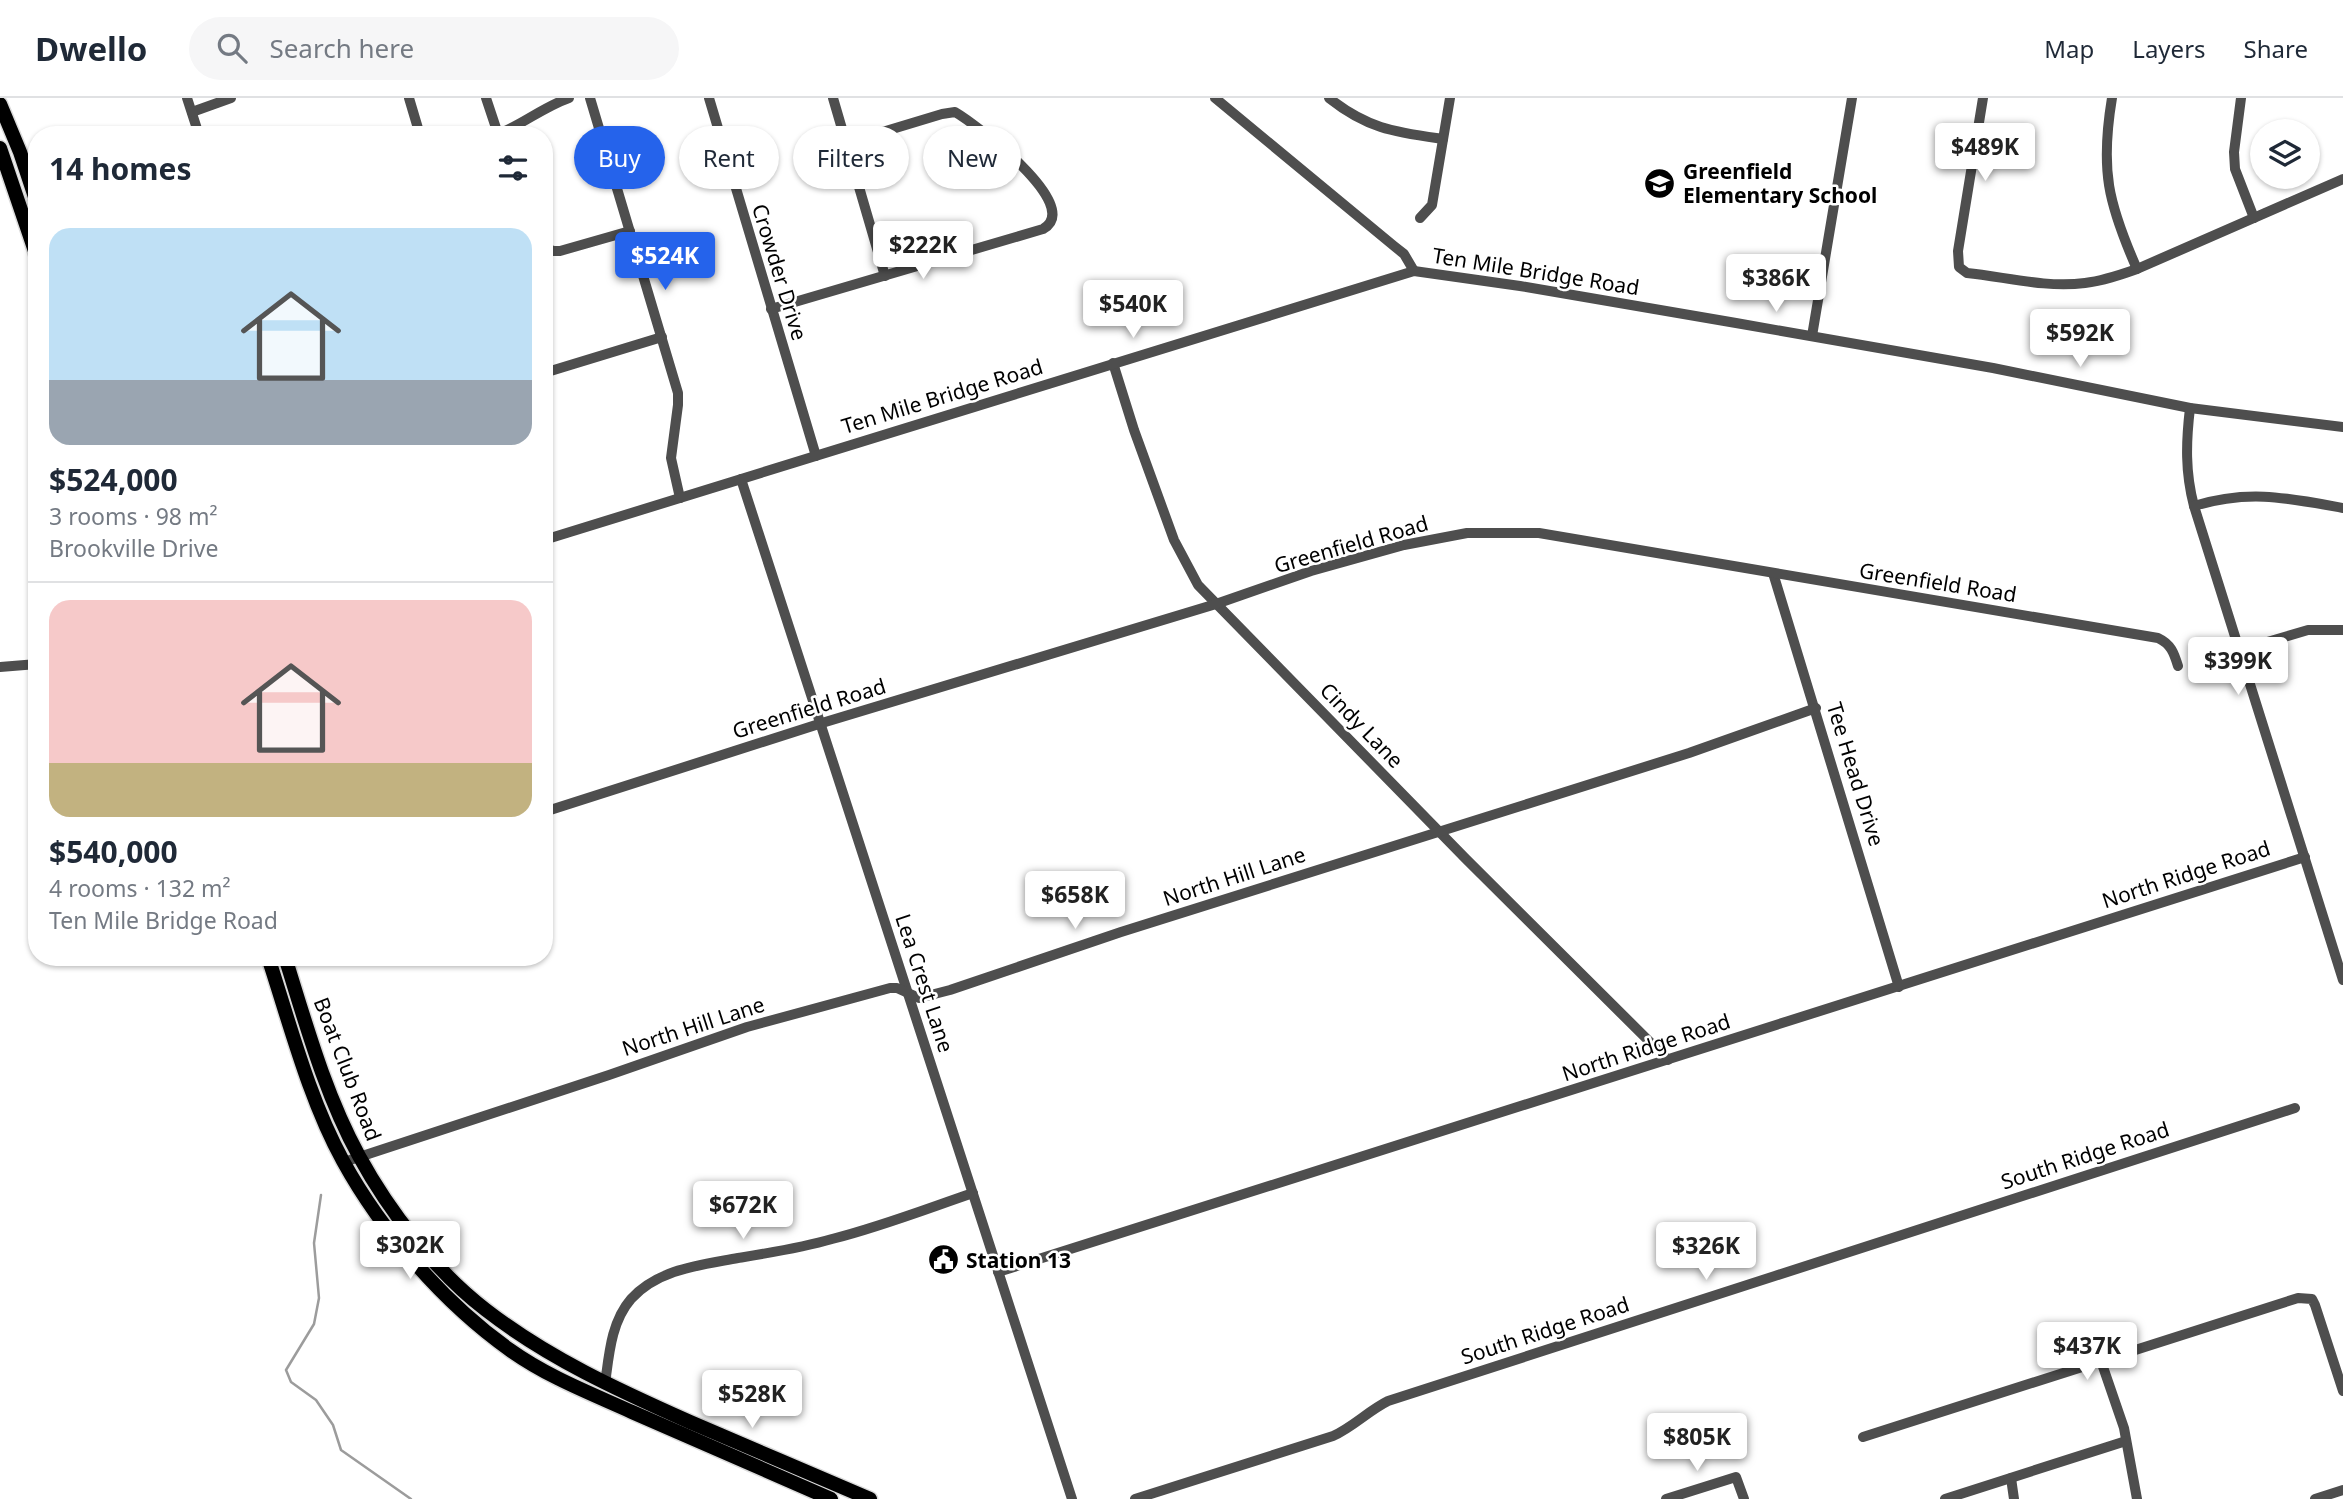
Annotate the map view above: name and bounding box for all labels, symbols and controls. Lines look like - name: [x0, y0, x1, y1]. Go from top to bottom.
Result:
- search box: [189, 17, 679, 80]
- text: Dwello: [35, 26, 147, 71]
- icon: search: [213, 29, 251, 67]
- text: Search here: [269, 30, 414, 66]
- text: Map: [2044, 32, 2094, 65]
- text: Layers: [2132, 32, 2206, 65]
- text: Share: [2244, 32, 2308, 65]
- map controls: [2250, 119, 2320, 189]
- button: layers: [2250, 119, 2320, 189]
- pin: $489K: [1936, 123, 2034, 183]
- chip: Buy: [574, 126, 665, 189]
- chip: Rent: [679, 126, 779, 189]
- chip: Filters: [793, 126, 909, 189]
- chip: New: [923, 126, 1021, 189]
- text: $489K: [1951, 130, 2019, 162]
- text: 14 homes: [49, 148, 192, 189]
- icon: filters: [494, 149, 532, 187]
- place label: Greenfield Elementary School: [1683, 157, 1877, 209]
- school or university icon: Greenfield Elementary School: [1643, 166, 1677, 200]
- street label: Crowder Drive: [746, 200, 814, 344]
- pin: $222K: [874, 222, 972, 281]
- text: $222K: [889, 228, 957, 260]
- pin: $524K: [616, 232, 714, 292]
- text: $524K: [631, 239, 699, 271]
- street label: Ten Mile Bridge Road: [1431, 241, 1641, 301]
- pin: $386K: [1727, 254, 1825, 314]
- text: $386K: [1742, 261, 1810, 293]
- icon: home: [228, 273, 354, 399]
- pin: $540K: [1084, 280, 1182, 340]
- text: $540K: [1099, 287, 1167, 319]
- pin: $592K: [2031, 310, 2129, 369]
- text: $592K: [2046, 316, 2114, 348]
- street label: Ten Mile Bridge Road: [838, 352, 1046, 440]
- text: $524,000: [49, 459, 178, 500]
- text: 3 rooms · 98 m²: [49, 500, 218, 532]
- street label: Greenfield Road: [1271, 509, 1431, 579]
- text: Brookville Drive: [49, 532, 218, 564]
- street label: Greenfield Road: [1857, 556, 2019, 608]
- pin: $399K: [2189, 638, 2287, 697]
- text: $399K: [2204, 644, 2272, 676]
- icon: home: [228, 645, 354, 771]
- street label: Greenfield Road: [729, 671, 889, 745]
- street label: Cindy Lane: [1314, 676, 1410, 774]
- street label: Tee Head Drive: [1821, 699, 1891, 849]
- text: $540,000: [49, 831, 178, 872]
- street label: North Ridge Road: [2098, 834, 2274, 914]
- street label: North Hill Lane: [1159, 840, 1309, 912]
- text: 4 rooms · 132 m²: [49, 872, 231, 904]
- pin: $658K: [1026, 872, 1124, 931]
- text: $658K: [1041, 878, 1109, 910]
- text: Ten Mile Bridge Road: [49, 904, 278, 936]
- street label: Lea Crest Lane: [889, 910, 961, 1056]
- street label: North Hill Lane: [618, 990, 768, 1062]
- street label: Boat Club Road: [308, 993, 388, 1145]
- street label: North Ridge Road: [1558, 1007, 1734, 1087]
- street label: South Ridge Road: [1997, 1115, 2173, 1195]
- pin: $672K: [694, 1182, 792, 1241]
- text: $672K: [709, 1188, 777, 1220]
- pin: $302K: [361, 1222, 459, 1281]
- pin: $326K: [1657, 1222, 1755, 1282]
- text: $302K: [376, 1228, 444, 1260]
- text: $326K: [1672, 1229, 1740, 1261]
- public building icon: Station 13: [926, 1243, 960, 1277]
- place label: Station 13: [966, 1246, 1071, 1274]
- street label: South Ridge Road: [1457, 1290, 1633, 1370]
- pin: $437K: [2038, 1322, 2136, 1382]
- text: $437K: [2053, 1329, 2121, 1361]
- pin: $528K: [703, 1370, 801, 1430]
- text: $528K: [718, 1377, 786, 1409]
- pin: $805K: [1648, 1414, 1746, 1473]
- text: $805K: [1663, 1420, 1731, 1452]

